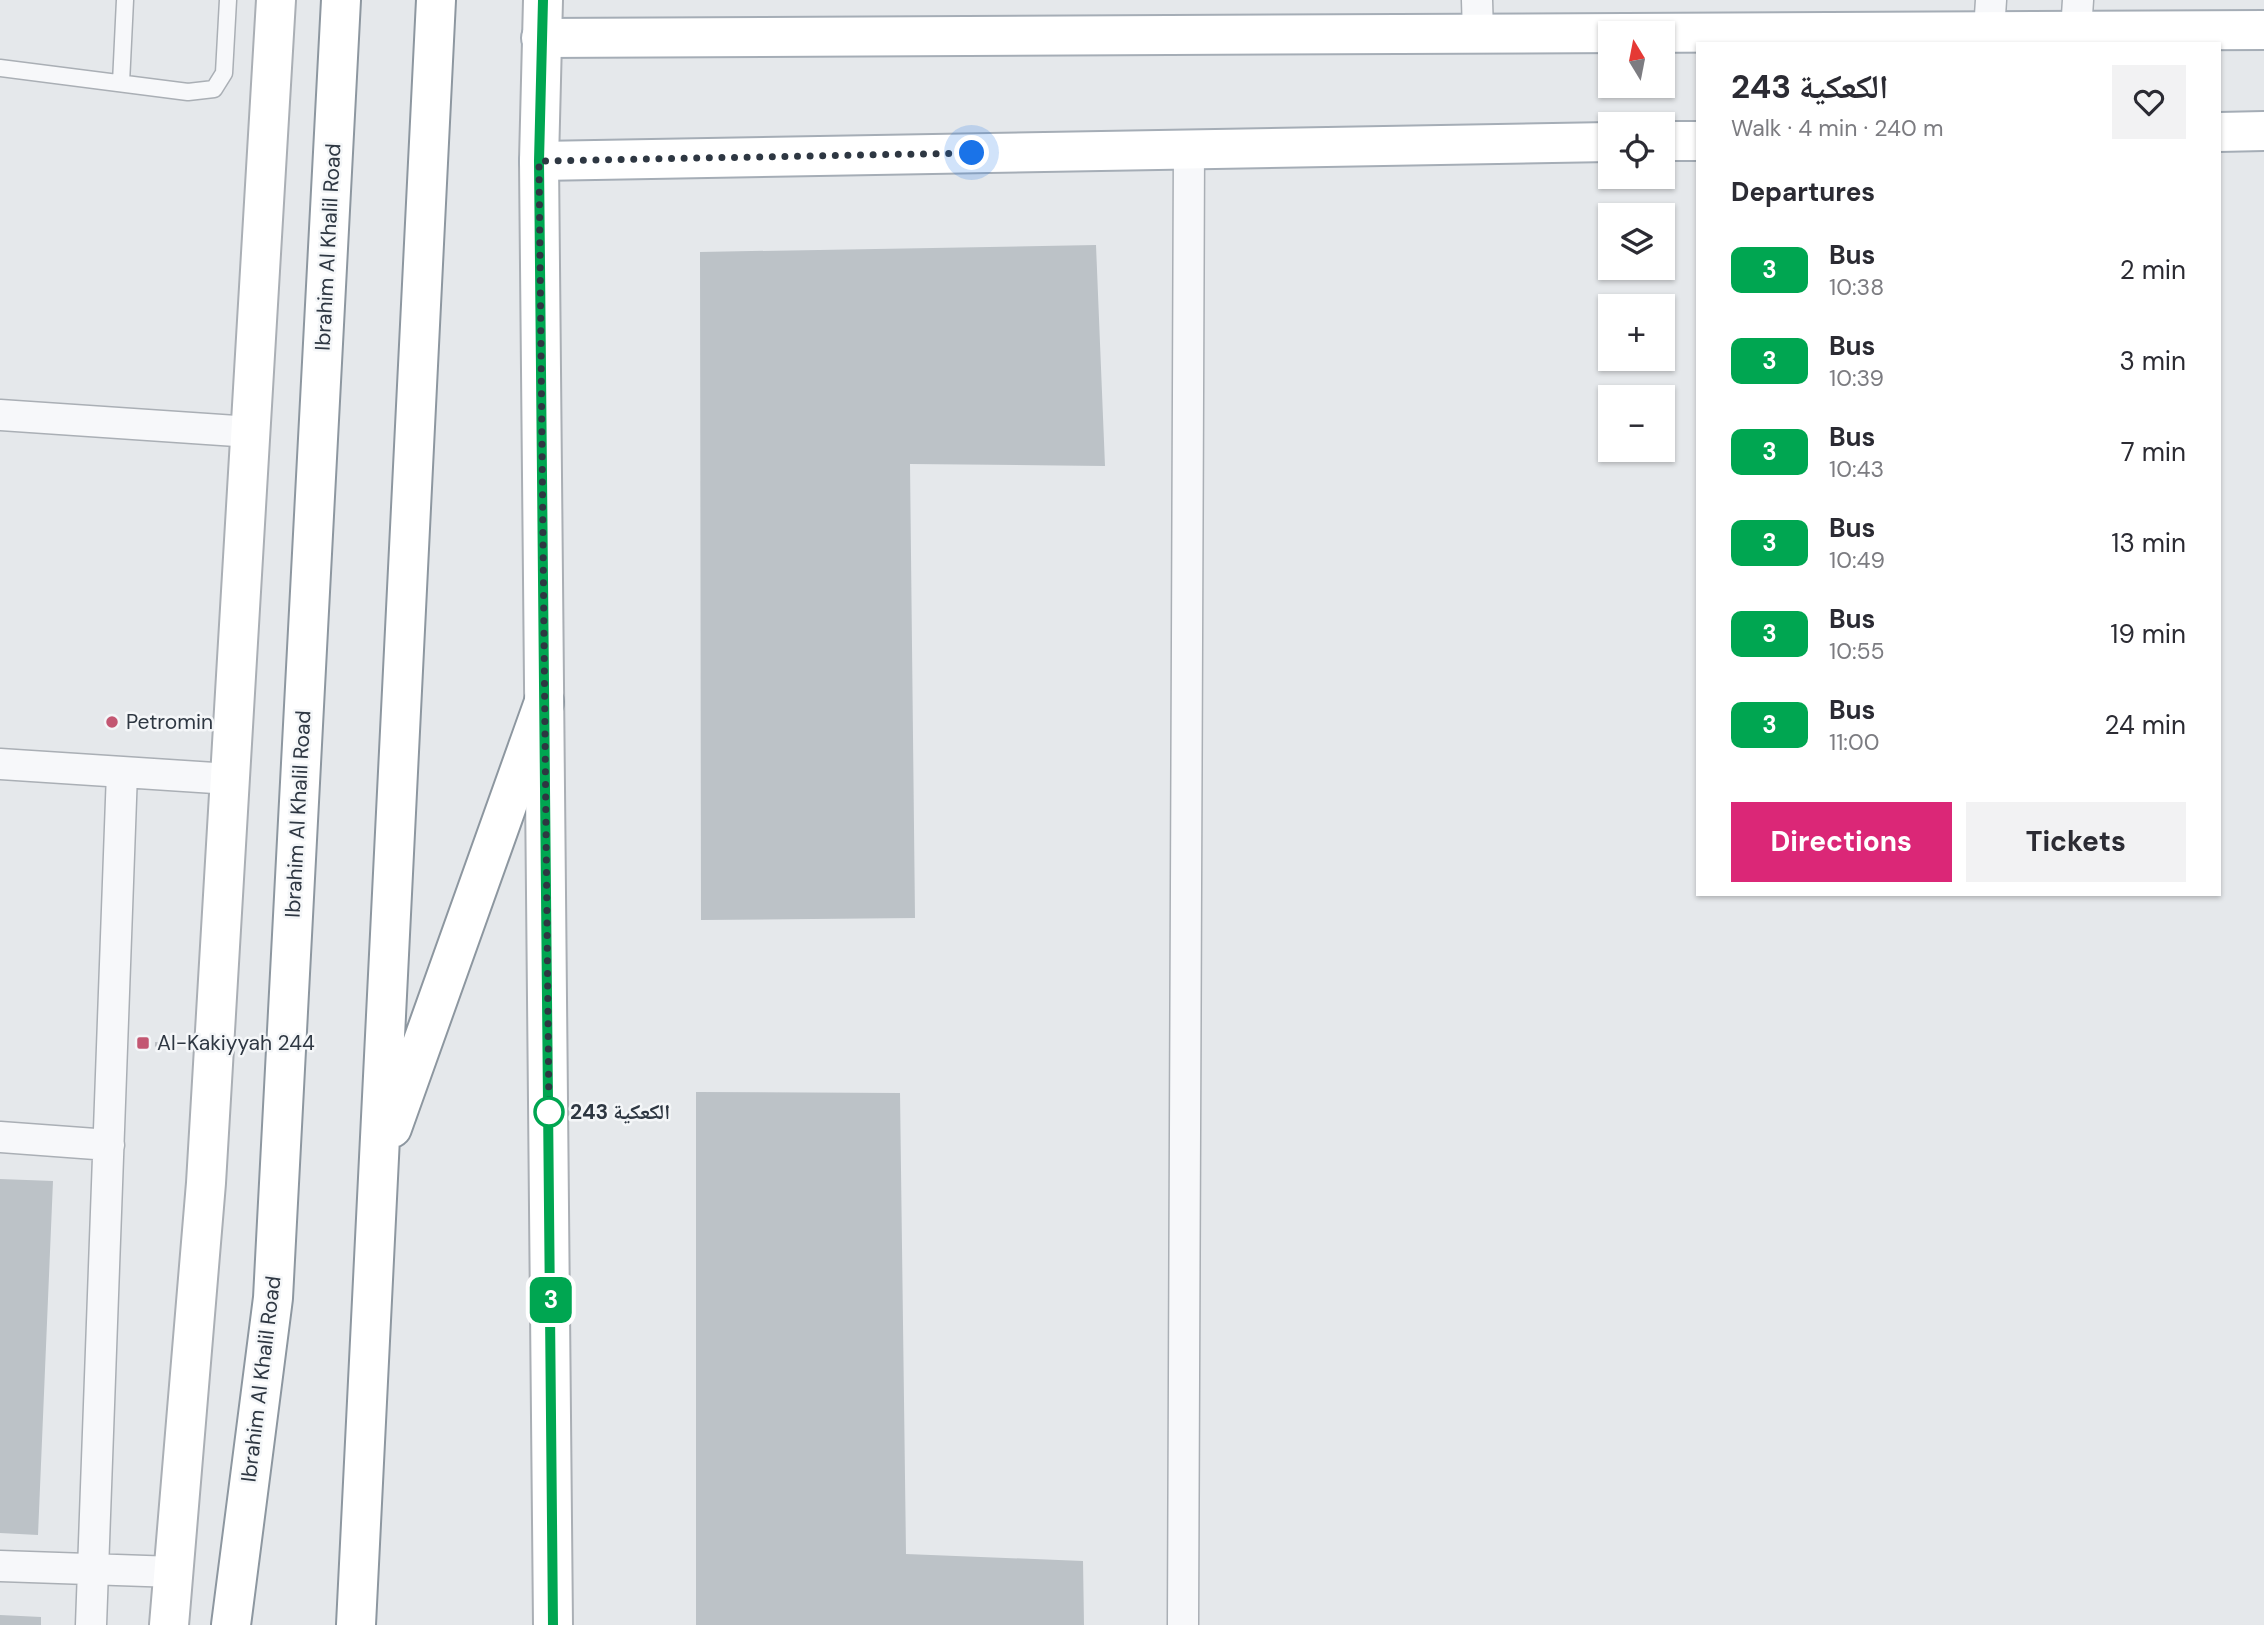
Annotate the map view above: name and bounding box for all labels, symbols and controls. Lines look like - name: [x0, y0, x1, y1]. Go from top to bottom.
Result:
- north arrow: [1598, 21, 1675, 98]
- map controls: [1598, 21, 1675, 462]
- text: الكعكية 243: [1731, 65, 1888, 108]
- button: heart: [2112, 65, 2186, 139]
- button: locate: [1598, 112, 1675, 189]
- text: Walk · 4 min · 240 m: [1731, 113, 1943, 143]
- your location: [954, 135, 989, 170]
- street label: Ibrahim Al Khalil Road: [309, 143, 347, 351]
- text: Departures: [1731, 175, 1875, 209]
- button: layers: [1598, 203, 1675, 280]
- text: Bus: [1829, 238, 1875, 272]
- text: 2 min: [2120, 253, 2186, 287]
- text: 3: [1762, 254, 1777, 285]
- text: 10:38: [1829, 272, 1884, 302]
- button: +: [1598, 294, 1675, 371]
- text: Bus: [1829, 329, 1875, 363]
- text: 3 min: [2119, 344, 2186, 378]
- text: 3: [1762, 345, 1777, 376]
- text: 10:39: [1829, 363, 1884, 393]
- button: −: [1598, 385, 1675, 462]
- text: Bus: [1829, 420, 1875, 454]
- text: 7 min: [2121, 435, 2186, 469]
- text: 3: [1762, 436, 1777, 467]
- text: 10:43: [1829, 454, 1884, 484]
- text: Bus: [1829, 511, 1875, 545]
- text: 13 min: [2111, 526, 2186, 560]
- text: 3: [1762, 527, 1777, 558]
- text: 10:49: [1829, 545, 1885, 575]
- text: Bus: [1829, 602, 1875, 636]
- text: 19 min: [2110, 617, 2186, 651]
- text: 3: [1762, 618, 1777, 649]
- text: 10:55: [1829, 636, 1885, 666]
- text: Bus: [1829, 693, 1875, 727]
- place label: Petromin: [126, 708, 213, 736]
- text: 24 min: [2104, 708, 2186, 742]
- text: 3: [1762, 709, 1777, 740]
- street label: Ibrahim Al Khalil Road: [279, 710, 317, 918]
- marker: Petromin: [104, 714, 120, 730]
- text: 11:00: [1829, 727, 1879, 757]
- button: Directions: [1731, 802, 1952, 882]
- button: Tickets: [1966, 802, 2186, 882]
- place label: Al-Kakiyyah 244: [157, 1029, 315, 1057]
- marker: Al-Kakiyyah 244: [135, 1035, 151, 1051]
- marker: الكعكية 243: [534, 1097, 564, 1127]
- place label: الكعكية 243: [570, 1098, 670, 1126]
- street label: Ibrahim Al Khalil Road: [234, 1274, 288, 1484]
- line badge: 3: [528, 1277, 574, 1323]
- text: 3: [544, 1284, 558, 1315]

